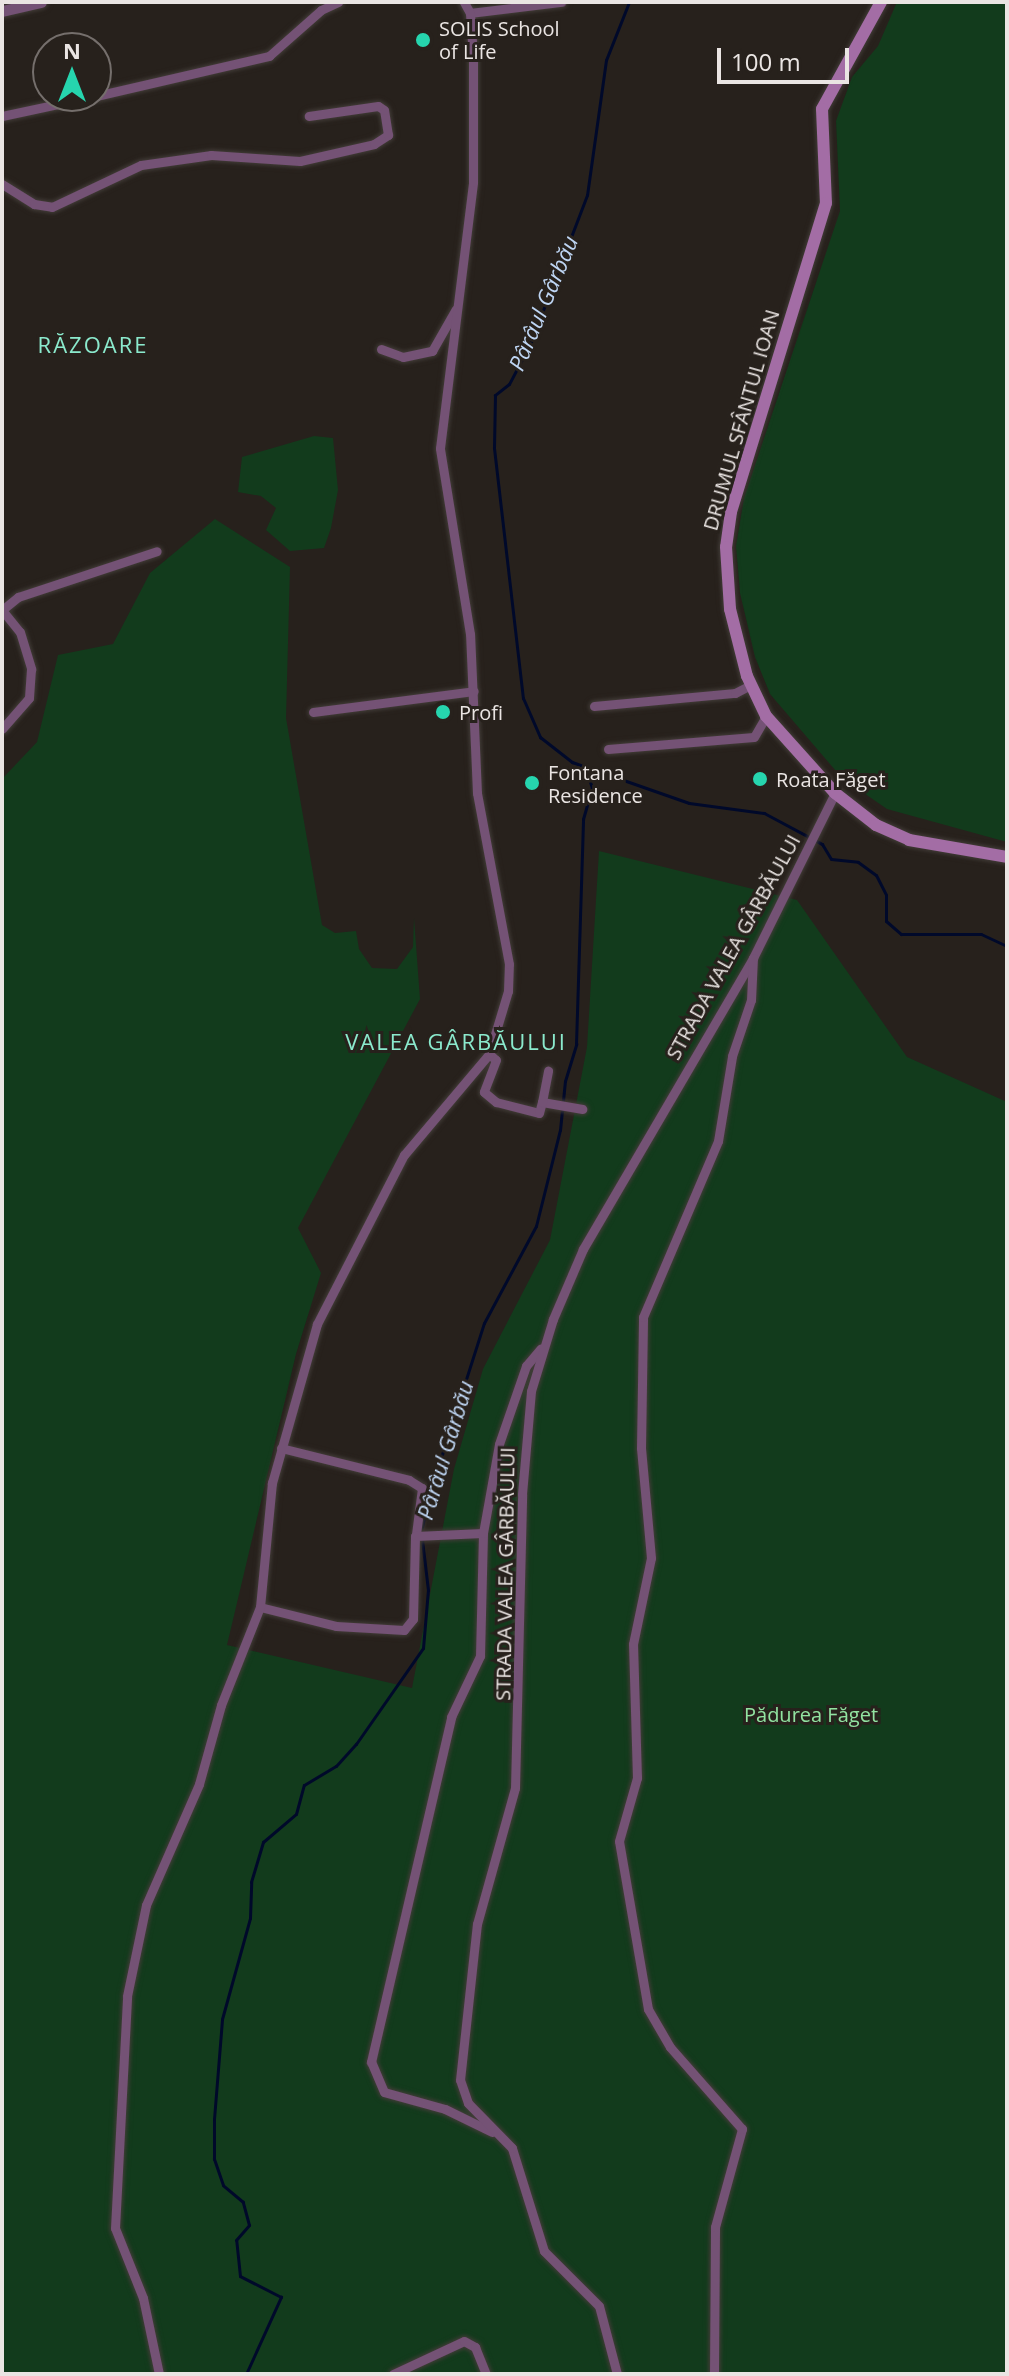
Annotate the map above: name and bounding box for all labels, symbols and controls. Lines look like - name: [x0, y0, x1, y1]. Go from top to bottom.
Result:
- place label: SOLIS School of Life: [439, 16, 560, 63]
- marker: SOLIS School of Life: [414, 31, 432, 49]
- north arrow: [32, 32, 112, 112]
- scale bar: [721, 32, 853, 82]
- text: N: [63, 35, 81, 65]
- text: 100 m: [731, 45, 801, 78]
- water label: Pârâul Gârbău: [503, 232, 583, 374]
- street label: DRUMUL SFÂNTUL IOAN: [698, 307, 784, 533]
- district label: RĂZOARE: [38, 332, 148, 358]
- place label: Profi: [459, 700, 503, 724]
- marker: Profi: [434, 703, 452, 721]
- place label: Fontana Residence: [548, 760, 643, 807]
- place label: Roata Făget: [776, 767, 886, 791]
- marker: Roata Făget: [751, 770, 769, 788]
- marker: Fontana Residence: [523, 774, 541, 792]
- street label: STRADA VALEA GÂRBĂULUI: [661, 830, 805, 1064]
- district label: VALEA GÂRBĂULUI: [345, 1029, 567, 1055]
- water label: Pârâul Gârbău: [411, 1377, 479, 1523]
- street label: STRADA VALEA GÂRBĂULUI: [491, 1447, 519, 1701]
- park label: Pădurea Făget: [744, 1702, 878, 1726]

